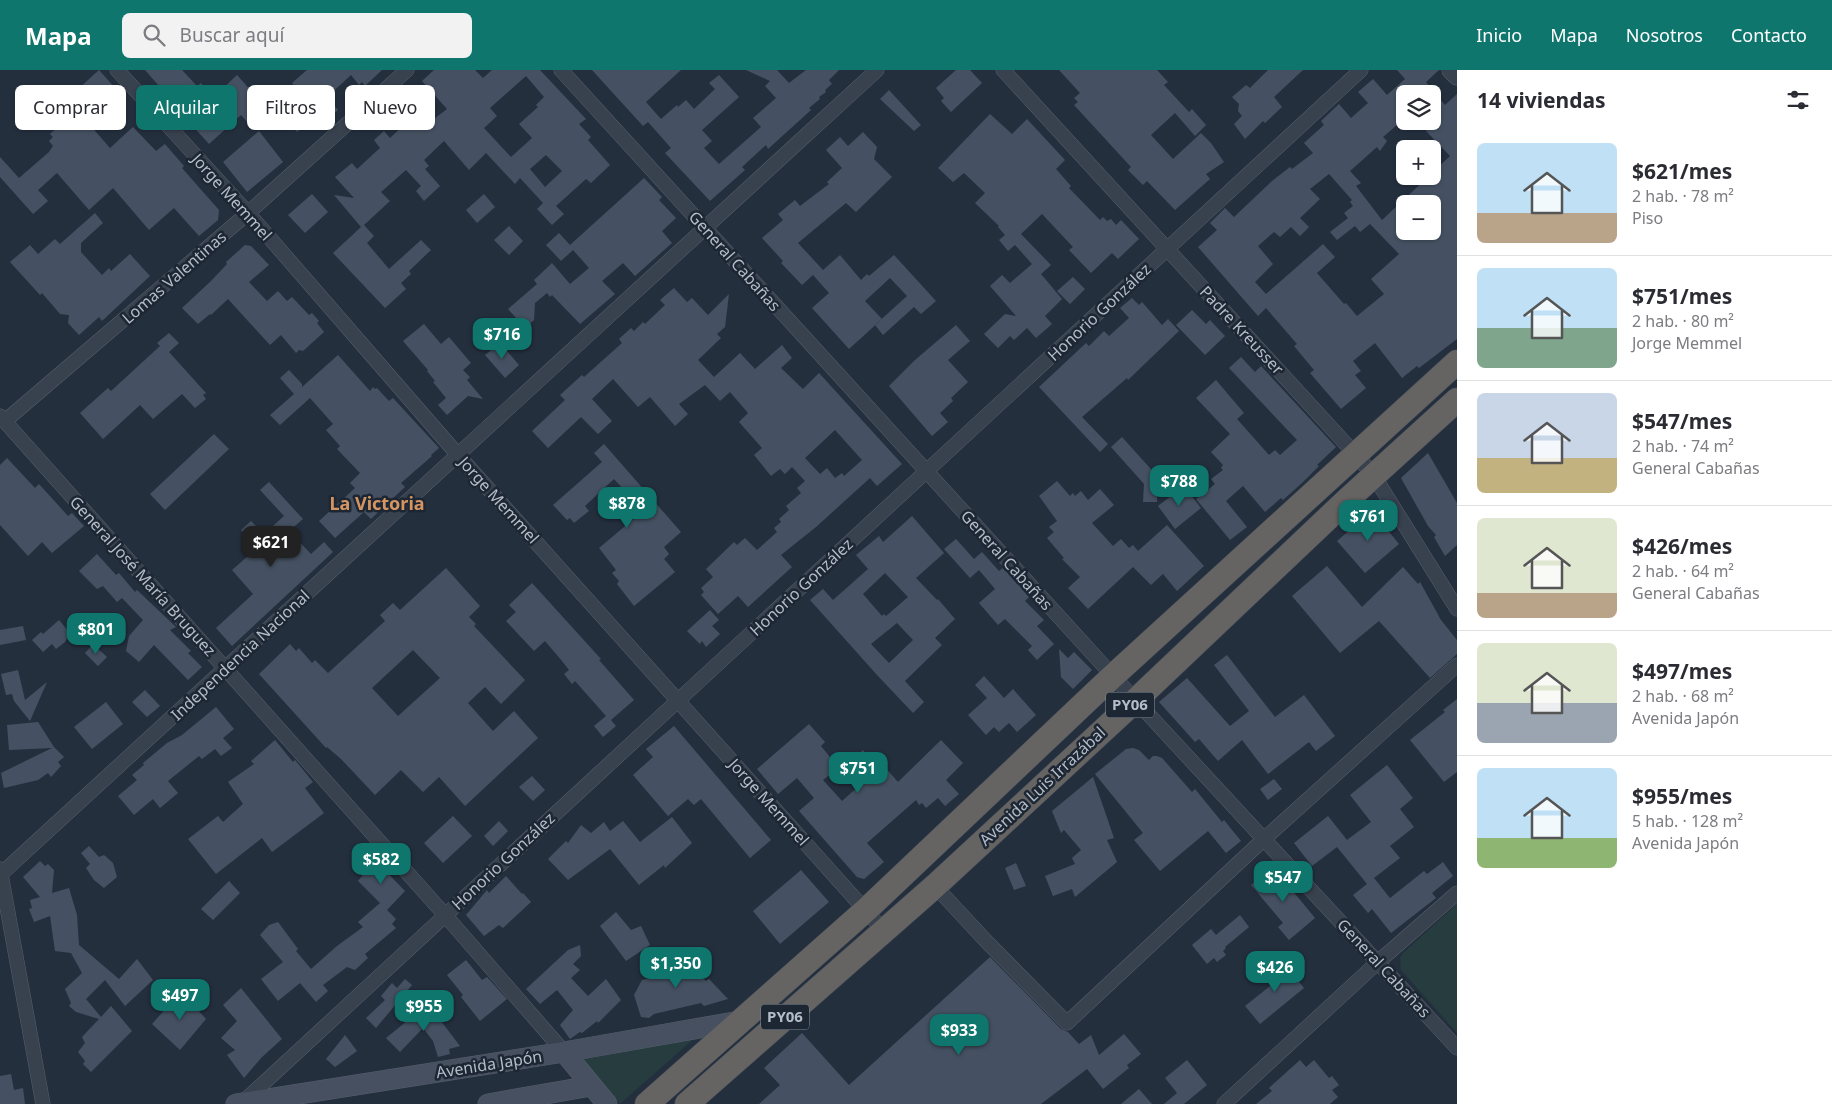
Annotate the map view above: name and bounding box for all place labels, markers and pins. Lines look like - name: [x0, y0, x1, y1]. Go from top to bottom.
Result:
- pin: $716: [472, 318, 532, 360]
- pin: $788: [1149, 464, 1209, 507]
- pin: $878: [597, 486, 657, 529]
- pin: $761: [1338, 500, 1398, 542]
- pin: $621: [241, 526, 301, 568]
- pin: $801: [66, 612, 126, 655]
- pin: $751: [828, 752, 888, 794]
- pin: $582: [351, 842, 411, 885]
- pin: $547: [1253, 860, 1313, 903]
- pin: $1,350: [635, 946, 717, 989]
- pin: $426: [1245, 950, 1305, 993]
- pin: $497: [150, 978, 210, 1021]
- pin: $955: [394, 990, 454, 1032]
- pin: $933: [929, 1014, 989, 1056]

